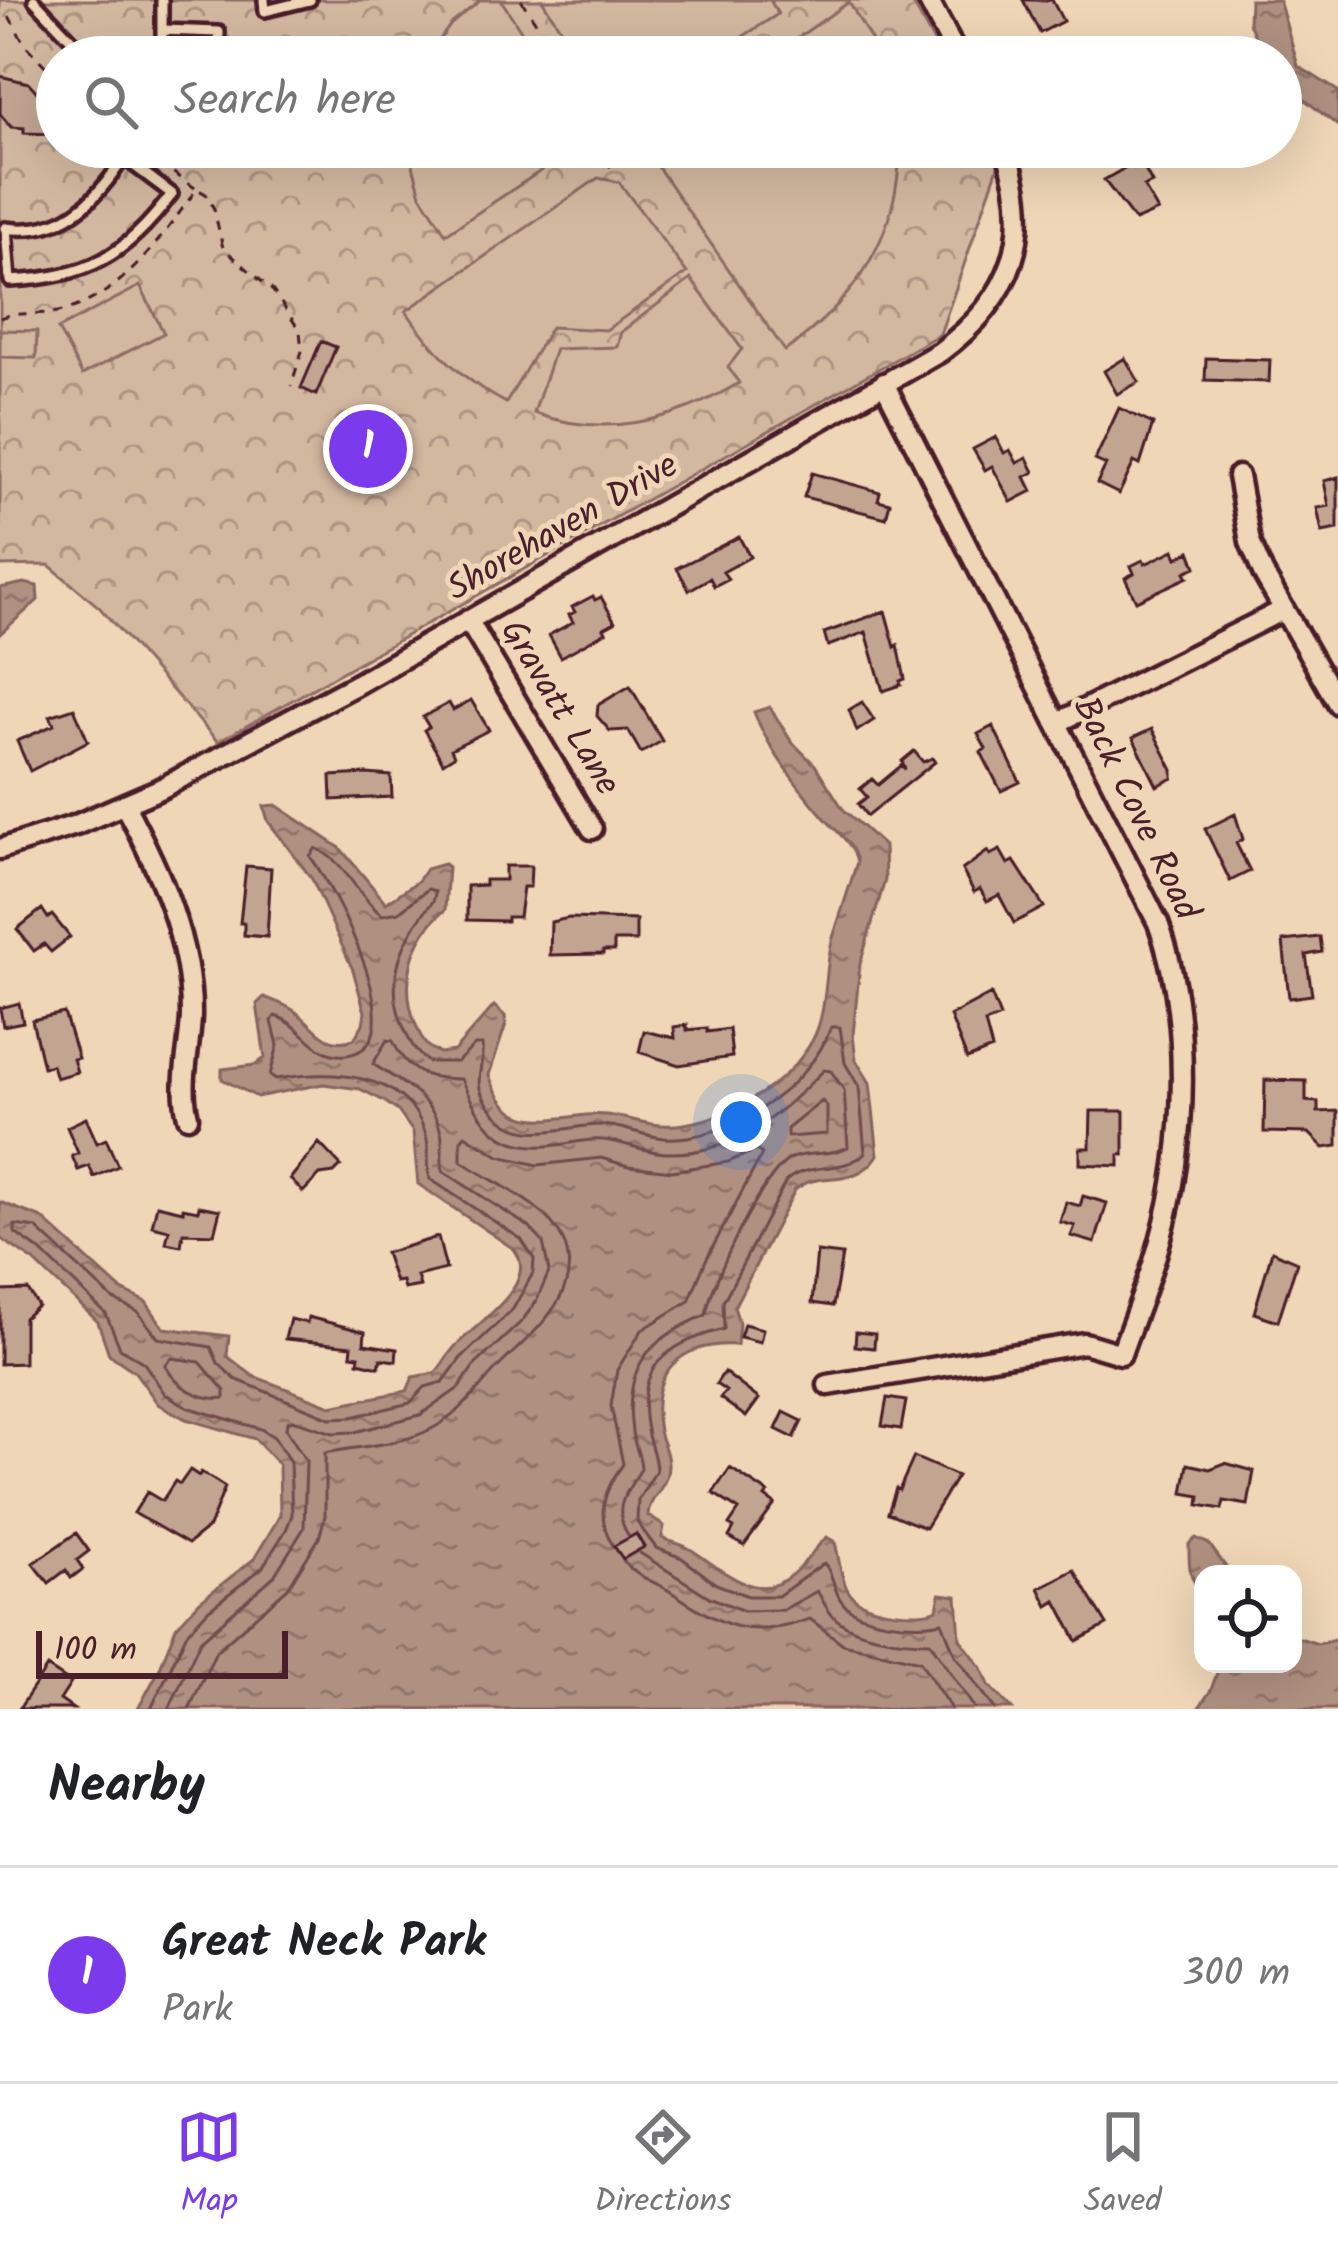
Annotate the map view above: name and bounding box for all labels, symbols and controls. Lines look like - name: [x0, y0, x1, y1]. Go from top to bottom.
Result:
- search box: [36, 36, 1302, 168]
- text: Search here: [174, 66, 396, 138]
- icon: search: [78, 69, 144, 135]
- pin: 1: [329, 404, 407, 494]
- street label: Shorehaven Drive: [437, 439, 689, 617]
- street label: Gravatt Lane: [484, 609, 634, 807]
- street label: Back Cove Road: [1056, 687, 1214, 932]
- your location: [711, 1092, 771, 1152]
- map controls: [1194, 1565, 1302, 1673]
- button: locate: [1194, 1565, 1302, 1673]
- scale bar: [36, 1625, 288, 1678]
- text: 100 m: [54, 1625, 137, 1678]
- text: Nearby: [48, 1747, 205, 1828]
- text: Great Neck Park: [162, 1908, 486, 1980]
- text: 1: [81, 1944, 93, 2006]
- text: 300 m: [1182, 1944, 1290, 2006]
- text: Park: [162, 1980, 233, 2042]
- tab: Map: [176, 2104, 242, 2229]
- tab: Directions: [594, 2104, 731, 2229]
- tab: Saved: [1084, 2104, 1162, 2229]

